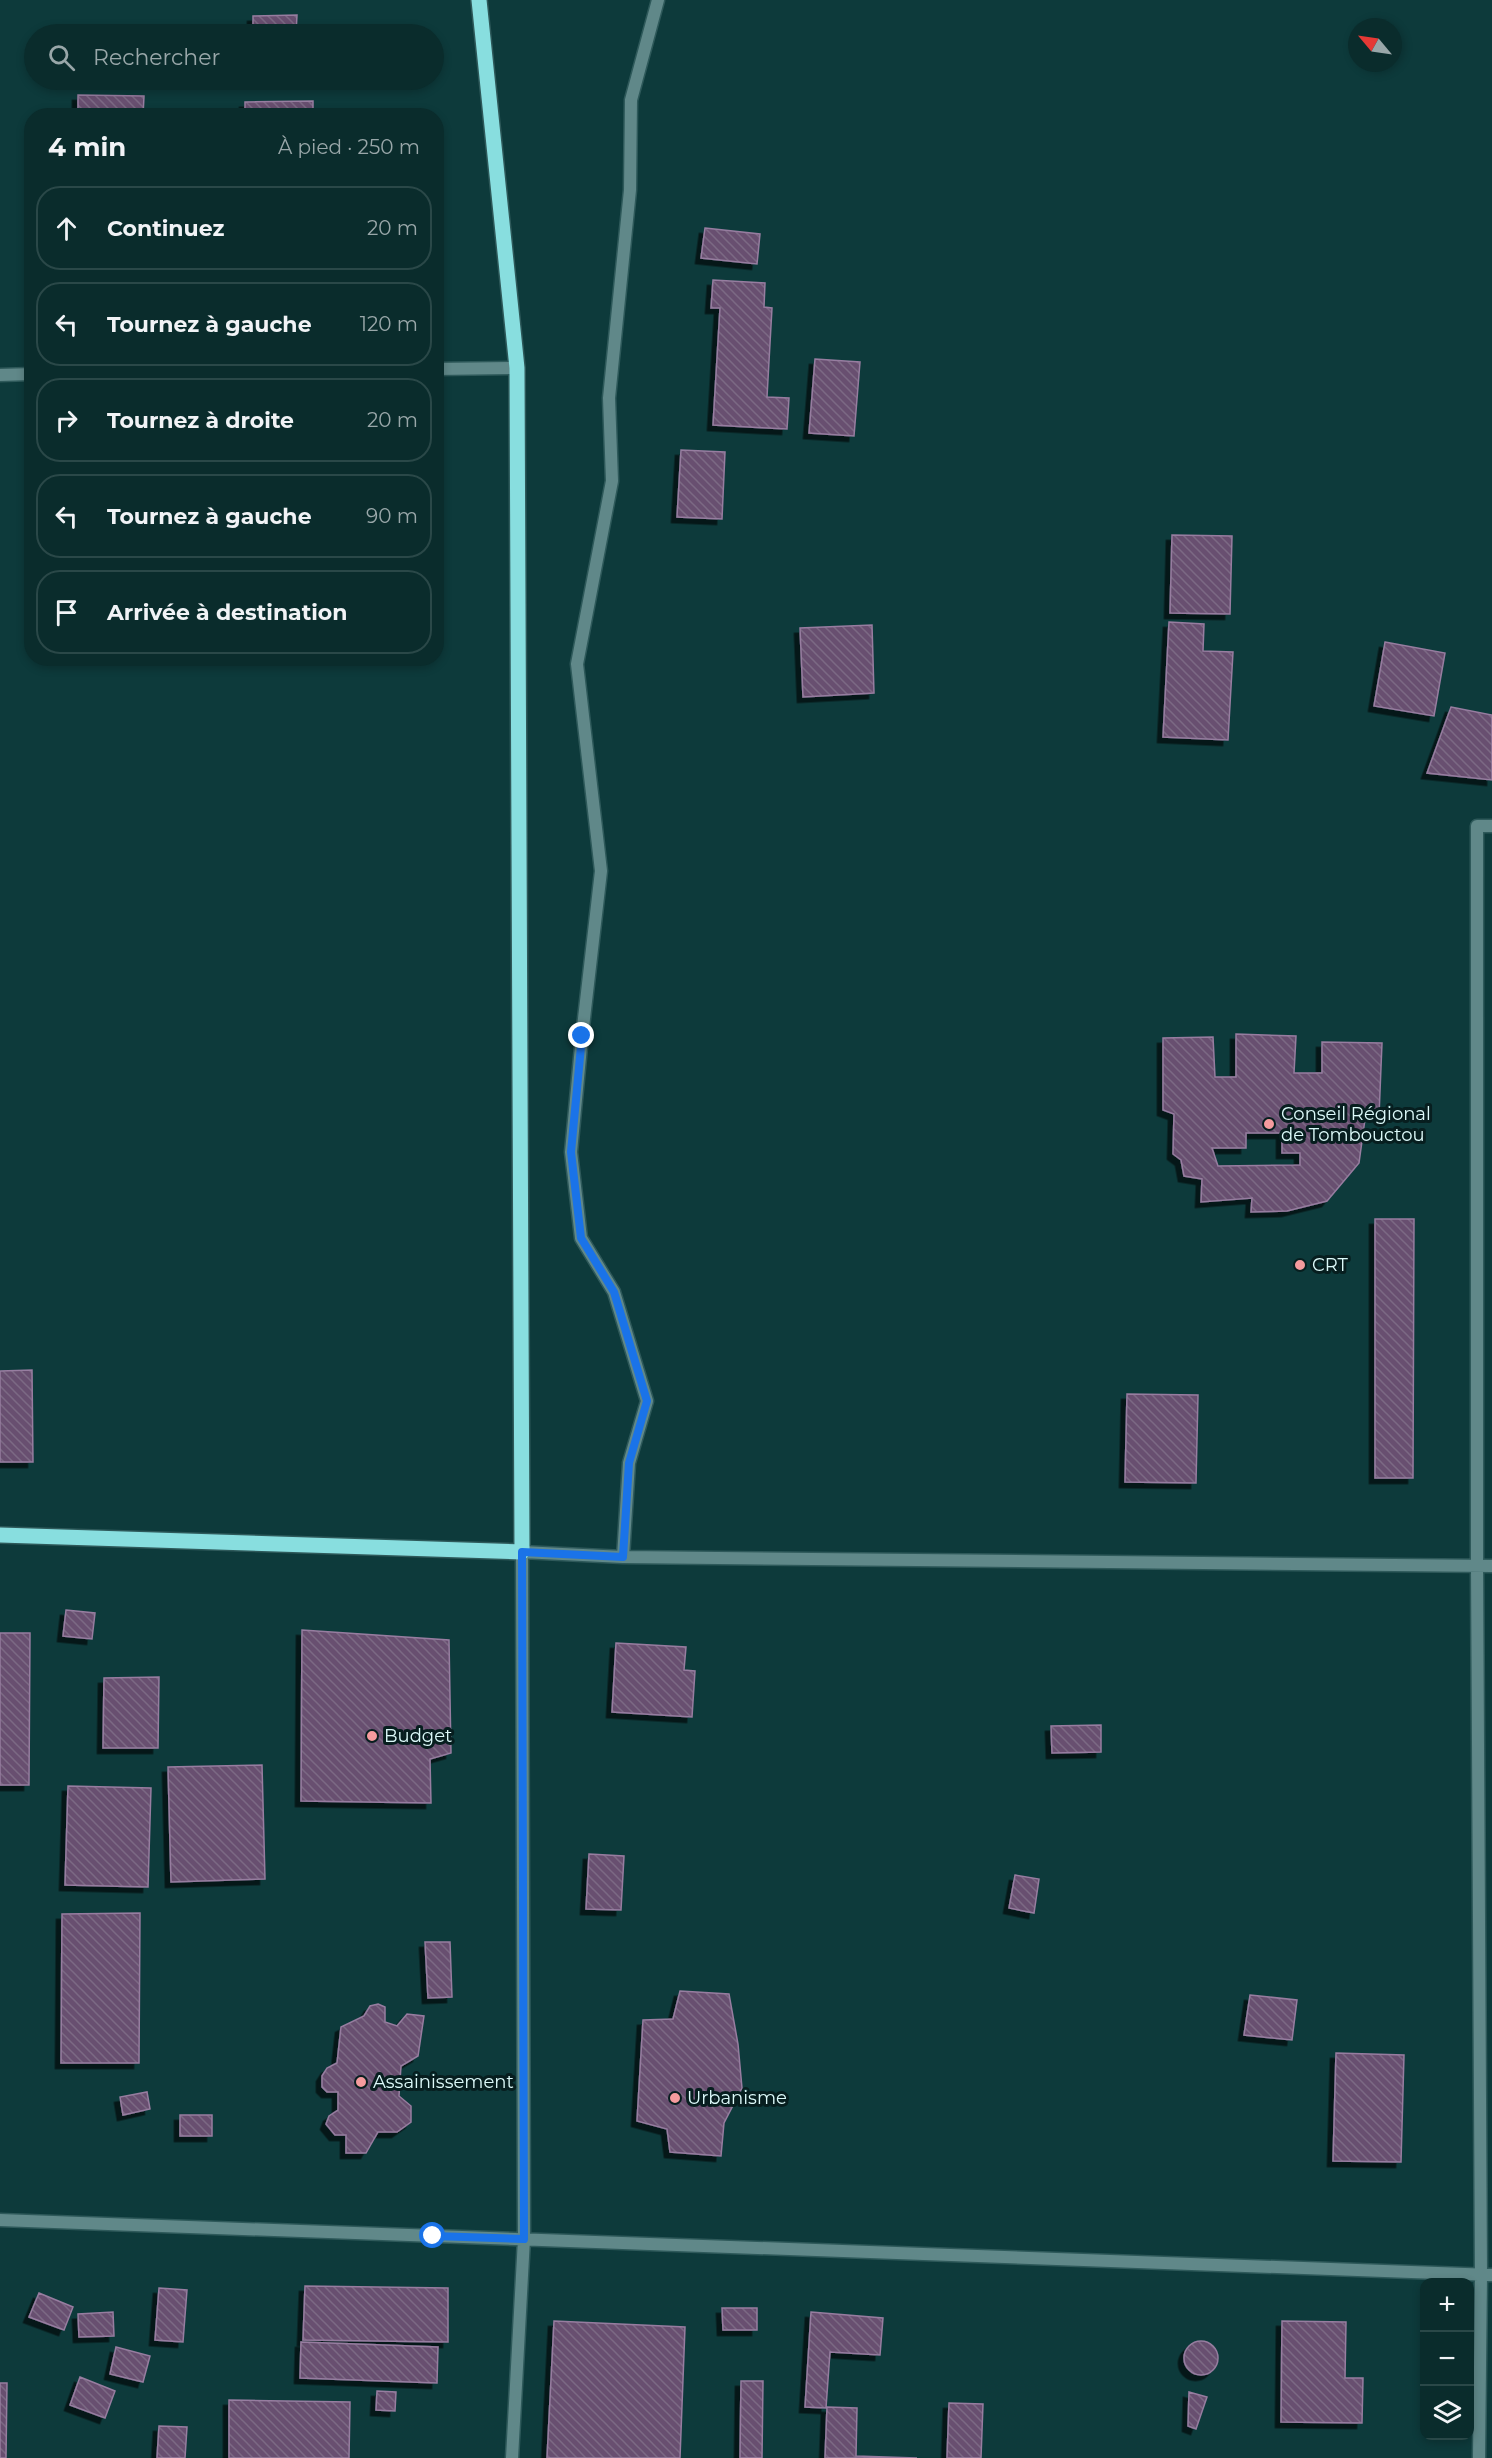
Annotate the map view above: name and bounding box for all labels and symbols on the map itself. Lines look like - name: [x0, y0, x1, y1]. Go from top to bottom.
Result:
- north arrow: [1348, 18, 1402, 72]
- route end: [568, 1022, 594, 1048]
- place label: Conseil Régional de Tombouctou: [1281, 1103, 1431, 1146]
- marker: Conseil Régional de Tombouctou: [1262, 1117, 1276, 1131]
- place label: CRT: [1312, 1254, 1349, 1276]
- marker: CRT: [1293, 1258, 1307, 1272]
- place label: Budget: [384, 1725, 452, 1747]
- marker: Budget: [365, 1729, 379, 1743]
- place label: Assainissement: [373, 2071, 514, 2093]
- marker: Assainissement: [354, 2075, 368, 2089]
- place label: Urbanisme: [687, 2087, 787, 2109]
- marker: Urbanisme: [668, 2091, 682, 2105]
- route start: [419, 2222, 445, 2248]

